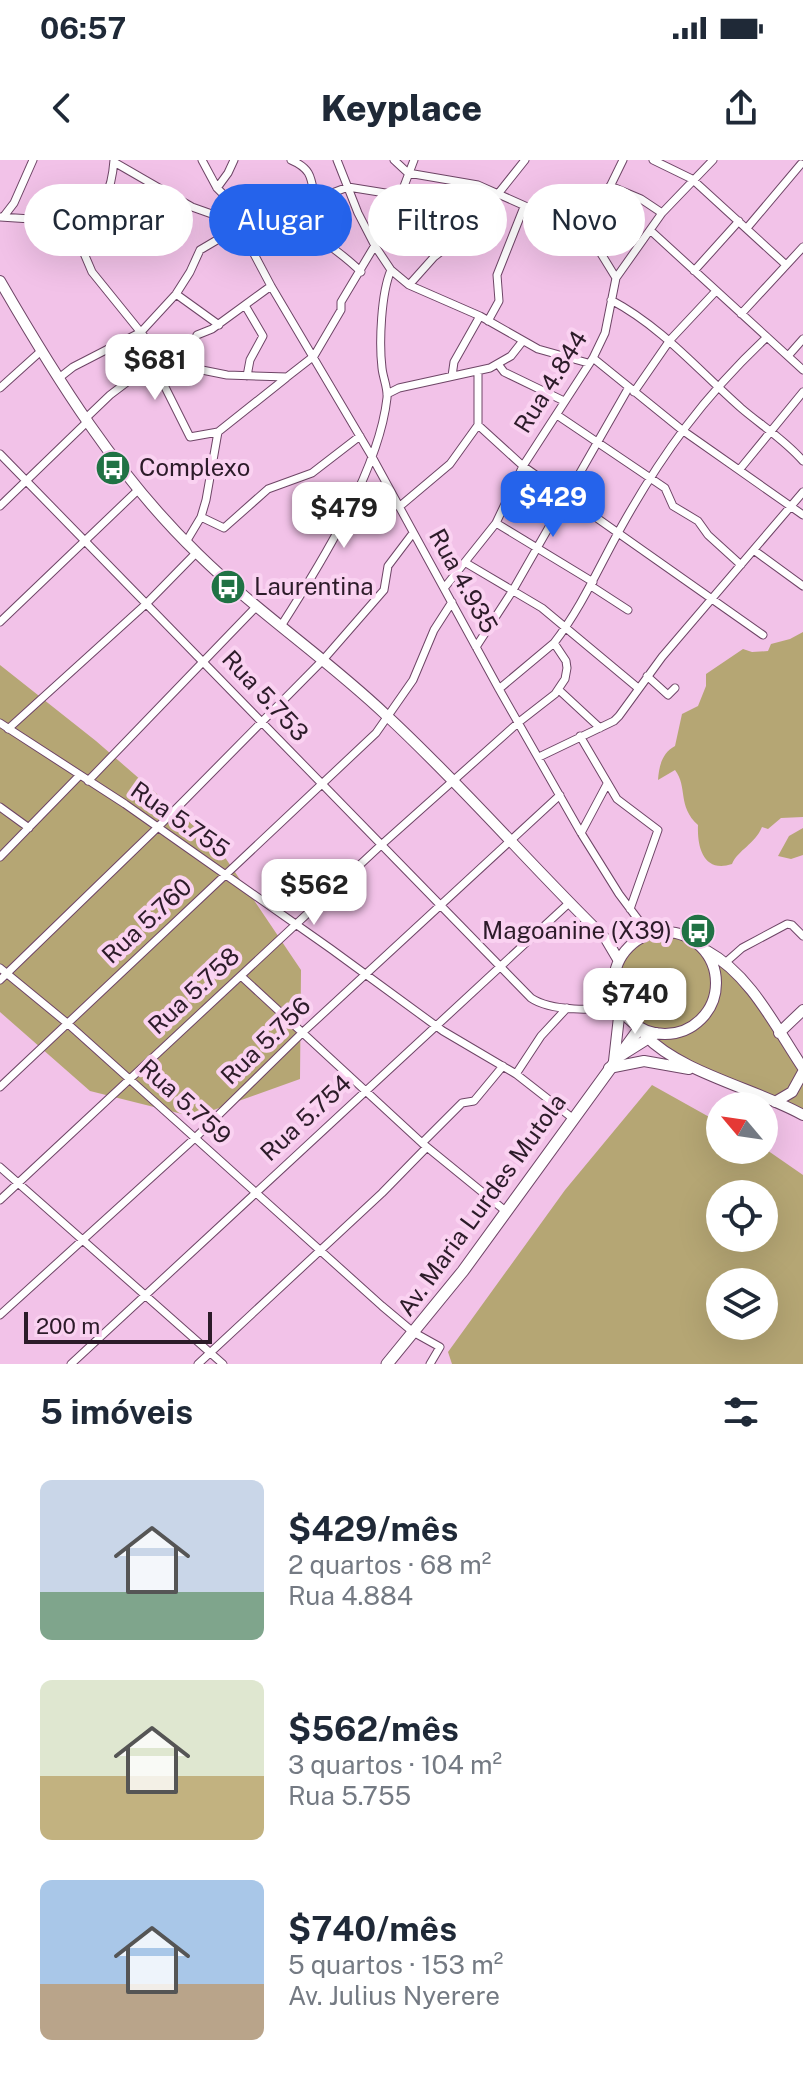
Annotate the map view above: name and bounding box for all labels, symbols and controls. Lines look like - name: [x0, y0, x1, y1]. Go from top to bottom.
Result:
- text: 06:57: [40, 10, 126, 46]
- icon: back: [40, 86, 84, 130]
- icon: share: [719, 86, 763, 130]
- text: Keyplace: [321, 87, 482, 129]
- chip: Comprar: [24, 184, 193, 256]
- chip: Alugar: [209, 184, 352, 256]
- chip: Filtros: [368, 184, 507, 256]
- chip: Novo: [523, 184, 645, 256]
- street label: Rua 4.844: [508, 325, 593, 438]
- pin: $681: [108, 334, 202, 402]
- text: $681: [123, 344, 187, 375]
- bus stop icon: Complexo: [94, 449, 132, 487]
- place label: Complexo: [139, 453, 250, 481]
- pin: $429: [506, 471, 600, 539]
- text: $429: [519, 481, 587, 512]
- pin: $479: [297, 482, 391, 550]
- text: $479: [310, 492, 378, 523]
- street label: Rua 4.935: [424, 523, 504, 638]
- bus stop icon: Laurentina: [209, 568, 247, 606]
- place label: Laurentina: [254, 572, 373, 600]
- street label: Rua 5.753: [217, 644, 315, 746]
- street label: Rua 5.755: [126, 775, 235, 863]
- pin: $562: [267, 859, 361, 927]
- text: $562: [280, 869, 348, 900]
- street label: Rua 5.760: [96, 872, 197, 969]
- bus stop icon: Magoanine (X39): [679, 912, 717, 950]
- place label: Magoanine (X39): [482, 916, 672, 944]
- street label: Rua 5.758: [142, 941, 245, 1039]
- pin: $740: [588, 968, 682, 1036]
- text: $740: [601, 978, 669, 1009]
- street label: Rua 5.756: [215, 991, 316, 1090]
- street label: Rua 5.759: [134, 1053, 237, 1150]
- street label: Rua 5.754: [254, 1068, 356, 1166]
- street label: Av. Maria Lurdes Mutola: [391, 1088, 571, 1321]
- north arrow: [706, 1092, 778, 1164]
- map controls: [706, 1092, 778, 1340]
- button: locate: [706, 1180, 778, 1252]
- button: layers: [706, 1268, 778, 1340]
- scale bar: [24, 1308, 212, 1344]
- text: 200 m: [36, 1313, 100, 1339]
- icon: filters: [719, 1390, 763, 1434]
- text: 5 imóveis: [40, 1392, 193, 1432]
- text: $429/mês: [288, 1509, 458, 1549]
- icon: home: [104, 1512, 200, 1608]
- text: 2 quartos · 68 m²: [288, 1549, 491, 1580]
- text: Rua 4.884: [288, 1580, 413, 1611]
- text: $562/mês: [288, 1709, 459, 1749]
- icon: home: [104, 1712, 200, 1808]
- text: 3 quartos · 104 m²: [288, 1749, 502, 1780]
- text: Rua 5.755: [288, 1780, 411, 1811]
- text: $740/mês: [288, 1909, 457, 1949]
- icon: home: [104, 1912, 200, 2008]
- text: 5 quartos · 153 m²: [288, 1949, 503, 1980]
- text: Av. Julius Nyerere: [288, 1980, 500, 2011]

